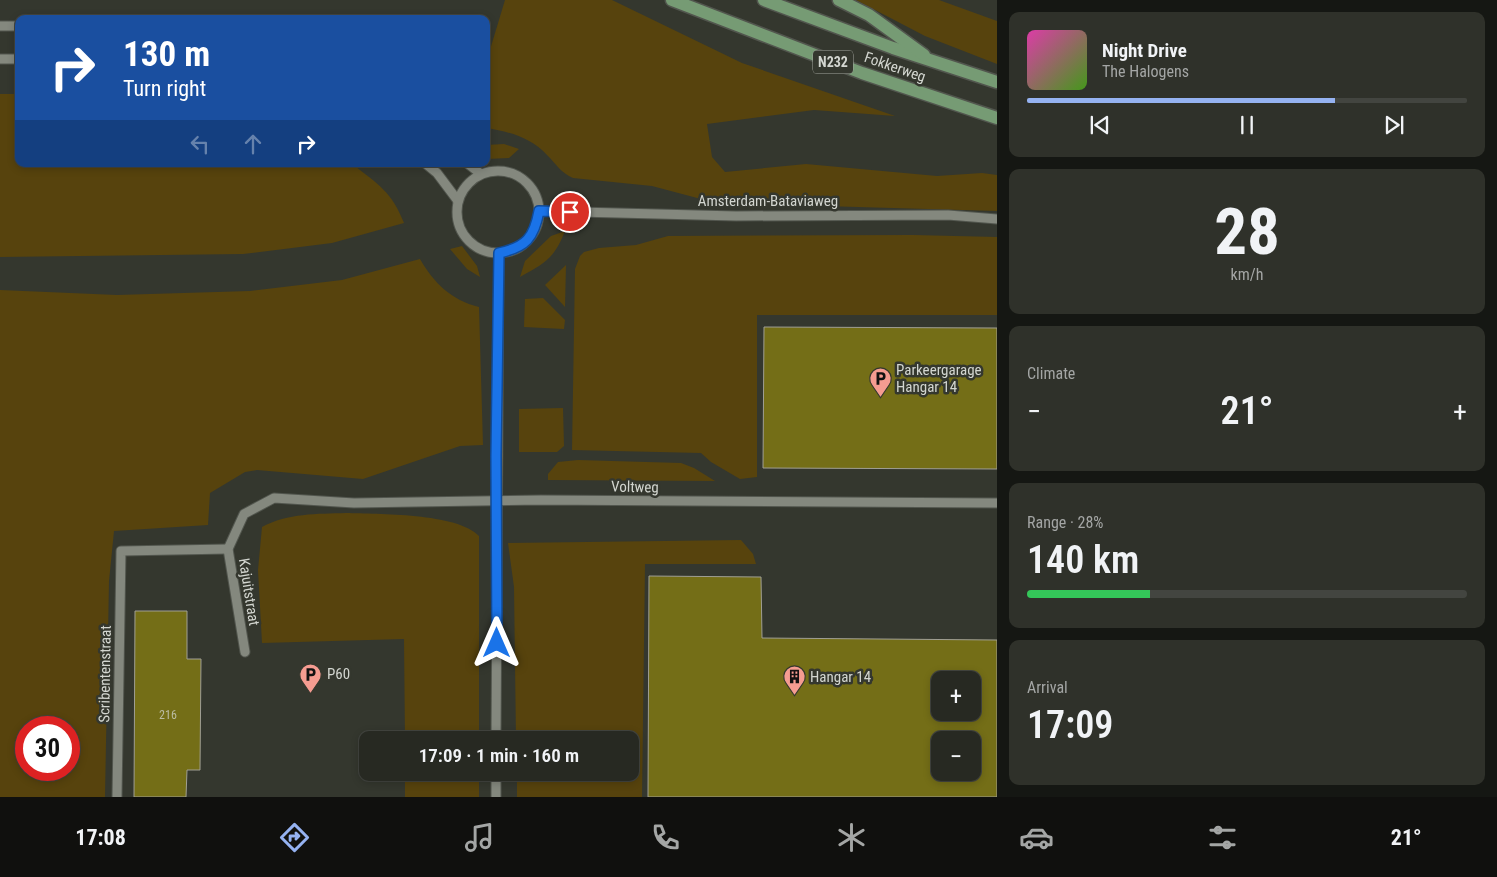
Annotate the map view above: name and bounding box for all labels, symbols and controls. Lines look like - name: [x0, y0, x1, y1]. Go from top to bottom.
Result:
- text: 130 m: [123, 34, 210, 75]
- icon: right: [40, 35, 105, 100]
- text: Night Drive: [1102, 39, 1187, 62]
- street label: Fokkerweg: [862, 48, 928, 86]
- road number: N232: [813, 51, 853, 74]
- text: The Halogens: [1102, 62, 1189, 81]
- text: Turn right: [123, 76, 206, 101]
- icon: previous: [1086, 111, 1114, 139]
- icon: pause: [1233, 111, 1261, 139]
- icon: next: [1380, 111, 1408, 139]
- icon: left: [186, 130, 214, 158]
- icon: ahead: [239, 130, 267, 158]
- icon: right: [292, 130, 320, 158]
- pin: [549, 191, 591, 233]
- street label: Amsterdam-Bataviaweg: [698, 192, 838, 210]
- text: 28: [1214, 194, 1280, 270]
- icon: arrive: [556, 198, 584, 226]
- text: km/h: [1231, 265, 1263, 284]
- place label: Parkeergarage Hangar 14: [896, 361, 982, 396]
- text: Climate: [1027, 364, 1075, 383]
- parking icon: Parkeergarage Hangar 14: [868, 367, 892, 398]
- text: 21°: [1221, 389, 1273, 433]
- text: −: [1027, 395, 1041, 428]
- text: +: [1453, 395, 1467, 428]
- street label: Voltweg: [611, 478, 659, 496]
- text: Range · 28%: [1027, 513, 1103, 532]
- text: 140 km: [1027, 538, 1139, 582]
- street label: Kajuitstraat: [235, 557, 263, 627]
- position arrow: [470, 616, 522, 668]
- street label: Scribentenstraat: [95, 625, 115, 723]
- parking icon: P60: [299, 662, 323, 693]
- place label: P60: [327, 665, 350, 683]
- building icon: Hangar 14: [782, 665, 806, 696]
- place label: Hangar 14: [810, 668, 871, 686]
- map controls: [931, 671, 981, 781]
- button: +: [931, 671, 981, 721]
- text: Arrival: [1027, 678, 1068, 697]
- text: 17:09: [1027, 703, 1113, 747]
- house number: 216: [159, 708, 177, 722]
- speed limit sign: 30: [15, 716, 80, 781]
- button: −: [931, 731, 981, 781]
- text: 17:09 · 1 min · 160 m: [419, 744, 579, 767]
- icon: directions: [277, 820, 312, 855]
- icon: music: [462, 820, 497, 855]
- icon: phone: [648, 820, 683, 855]
- icon: climate: [834, 820, 869, 855]
- icon: car: [1019, 820, 1054, 855]
- icon: filters: [1205, 820, 1240, 855]
- text: 17:08: [75, 825, 126, 850]
- text: 21°: [1391, 825, 1422, 850]

